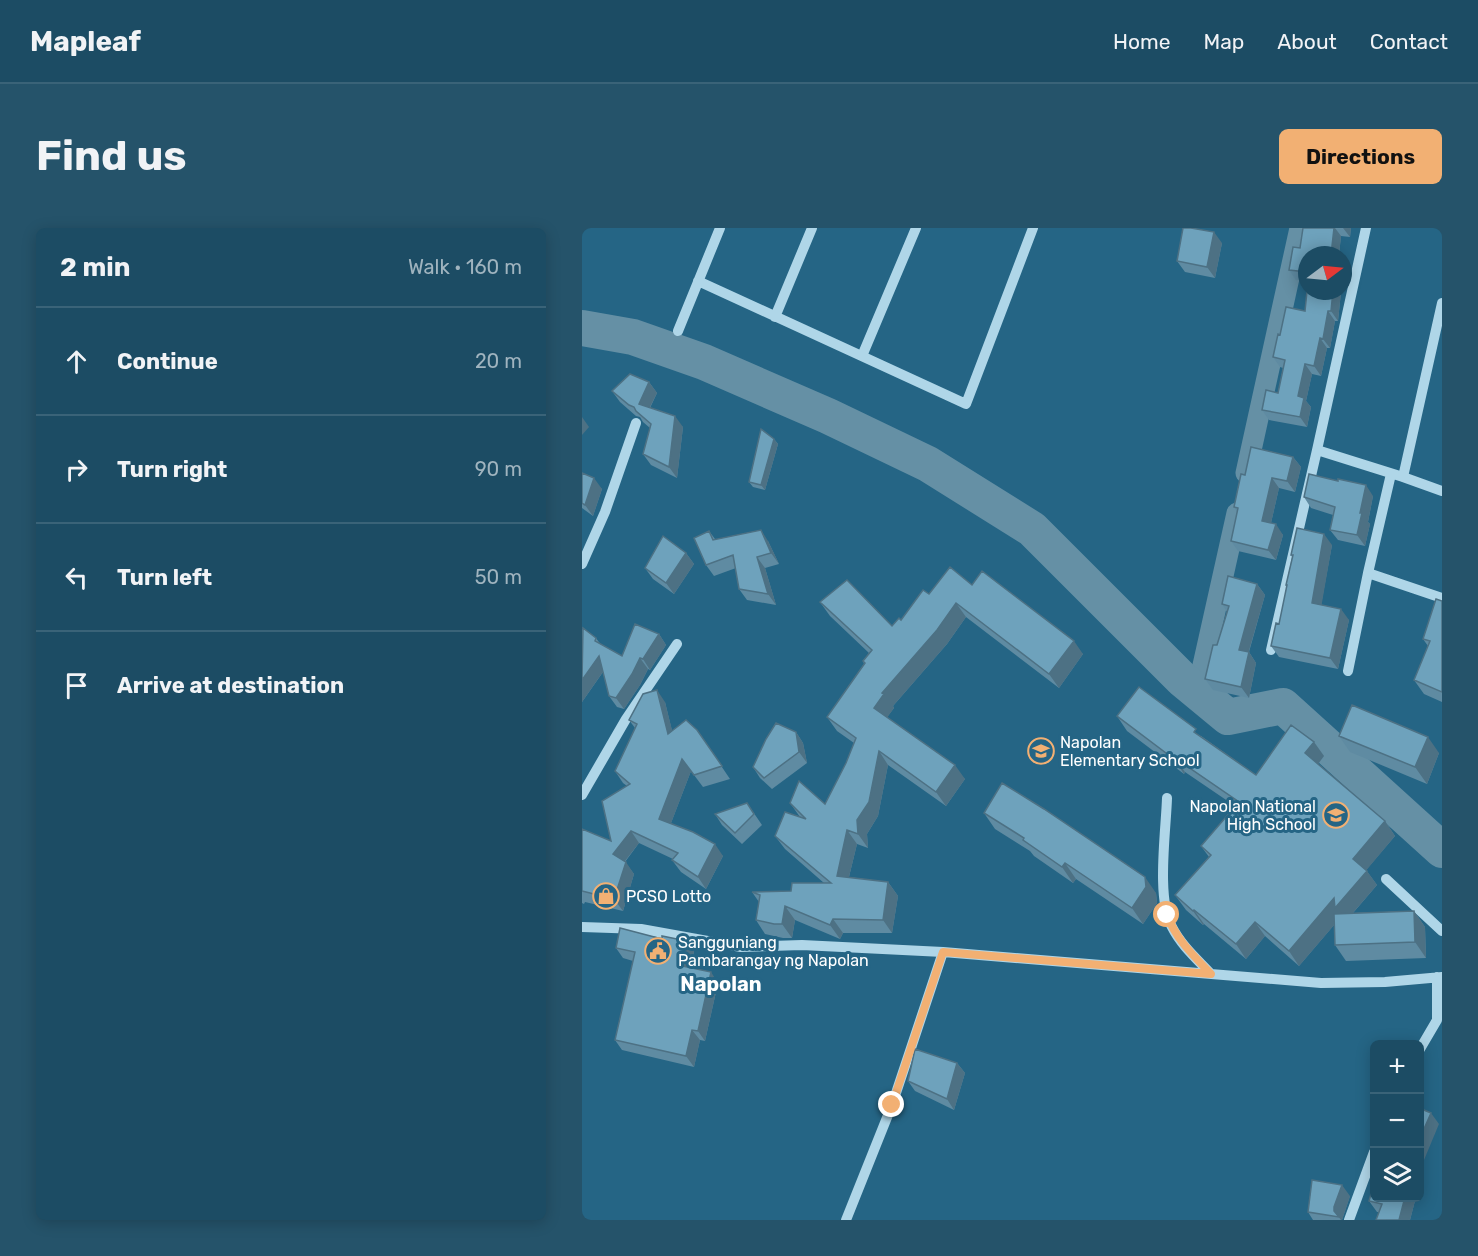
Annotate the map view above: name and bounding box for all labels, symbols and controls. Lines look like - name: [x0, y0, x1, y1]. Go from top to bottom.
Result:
- text: Mapleaf: [30, 25, 141, 58]
- text: Home: [1113, 29, 1170, 54]
- text: Map: [1203, 29, 1244, 54]
- text: About: [1277, 29, 1337, 54]
- text: Contact: [1370, 29, 1448, 54]
- button: Directions: [1279, 129, 1442, 184]
- text: Find us: [36, 131, 187, 181]
- north arrow: [1298, 246, 1352, 300]
- text: 2 min: [60, 252, 130, 283]
- text: Walk · 160 m: [408, 255, 522, 279]
- icon: ahead: [60, 345, 93, 378]
- text: Continue: [117, 348, 218, 375]
- text: 20 m: [475, 349, 522, 373]
- icon: right: [60, 453, 93, 486]
- text: Turn right: [117, 456, 227, 483]
- text: 90 m: [475, 457, 522, 481]
- icon: left: [60, 561, 93, 594]
- text: Turn left: [117, 564, 212, 591]
- text: 50 m: [475, 565, 522, 589]
- icon: arrive: [60, 669, 93, 702]
- text: Arrive at destination: [117, 672, 344, 699]
- place label: Napolan Elementary School: [1060, 733, 1200, 770]
- school or university icon: Napolan Elementary School: [1026, 736, 1056, 766]
- place label: Napolan National High School: [1189, 797, 1316, 834]
- school or university icon: Napolan National High School: [1321, 800, 1351, 830]
- shop icon: PCSO Lotto: [591, 881, 621, 911]
- place label: PCSO Lotto: [626, 887, 711, 906]
- route start: [1153, 901, 1179, 927]
- place label: Sangguniang Pambarangay ng Napolan: [678, 933, 869, 970]
- public building icon: Sangguniang Pambarangay ng Napolan: [643, 936, 673, 966]
- district label: Napolan: [680, 972, 762, 996]
- map controls: [1370, 1040, 1424, 1202]
- button: +: [1370, 1040, 1424, 1094]
- route end: [878, 1091, 904, 1117]
- button: −: [1370, 1094, 1424, 1148]
- button: layers: [1370, 1148, 1424, 1202]

